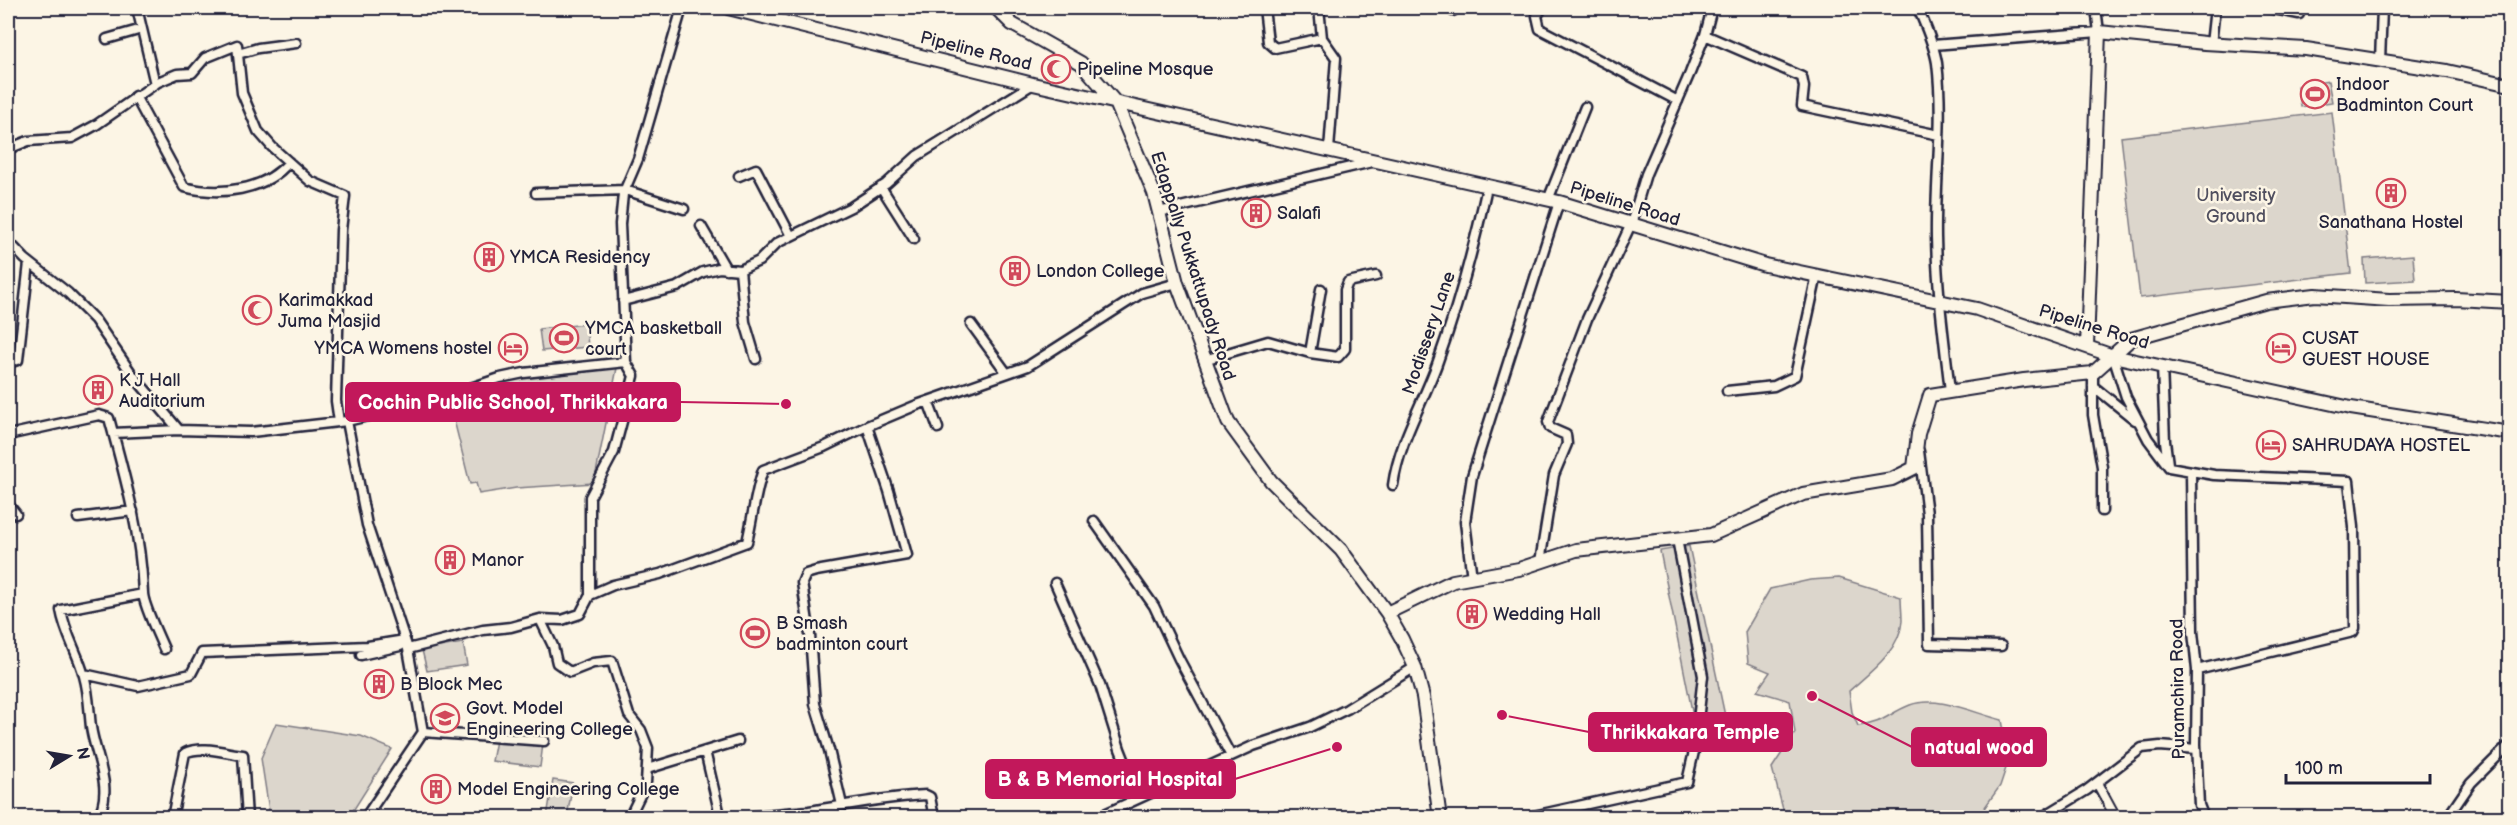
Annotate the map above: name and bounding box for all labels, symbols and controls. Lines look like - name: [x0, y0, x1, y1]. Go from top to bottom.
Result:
- street label: Pipeline Road: [918, 27, 1034, 75]
- mosque icon: Pipeline Mosque: [1040, 53, 1072, 85]
- place label: Pipeline Mosque: [1077, 59, 1214, 80]
- place label: Indoor Badminton Court: [2336, 74, 2474, 116]
- sports icon: Indoor Badminton Court: [2299, 78, 2331, 110]
- street label: Edappally Pukkattupady Road: [1146, 149, 1240, 383]
- street label: Pipeline Road: [1567, 177, 1683, 231]
- building icon: Sanathana Hostel: [2375, 177, 2407, 209]
- park label: University Ground: [2196, 185, 2277, 227]
- building icon: Salafi: [1240, 197, 1272, 229]
- place label: Salafi: [1277, 203, 1321, 224]
- place label: Sanathana Hostel: [2319, 212, 2463, 233]
- building icon: YMCA Residency: [473, 241, 505, 273]
- place label: YMCA Residency: [509, 247, 651, 268]
- building icon: London College: [999, 255, 1031, 287]
- place label: London College: [1036, 261, 1165, 282]
- street label: Modissery Lane: [1398, 268, 1460, 397]
- place label: Karimakkad Juma Masjid: [278, 290, 381, 332]
- mosque icon: Karimakkad Juma Masjid: [241, 294, 273, 326]
- street label: Pipeline Road: [2036, 300, 2152, 354]
- place label: YMCA basketball court: [584, 318, 722, 360]
- sports icon: YMCA basketball court: [548, 322, 580, 354]
- place label: CUSAT GUEST HOUSE: [2302, 328, 2430, 370]
- hotel icon: YMCA Womens hostel: [497, 332, 529, 364]
- hotel icon: CUSAT GUEST HOUSE: [2265, 332, 2297, 364]
- place label: YMCA Womens hostel: [313, 338, 492, 359]
- place label: K J Hall Auditorium: [119, 370, 205, 412]
- building icon: K J Hall Auditorium: [82, 374, 114, 406]
- callout: Cochin Public School, Thrikkakara: [346, 383, 680, 421]
- text: Cochin Public School, Thrikkakara: [358, 391, 668, 415]
- hotel icon: SAHRUDAYA HOSTEL: [2255, 429, 2287, 461]
- place label: SAHRUDAYA HOSTEL: [2292, 435, 2471, 456]
- building icon: Manor: [434, 544, 466, 576]
- place label: Manor: [471, 550, 524, 571]
- building icon: Wedding Hall: [1456, 598, 1488, 630]
- place label: Wedding Hall: [1493, 604, 1601, 625]
- place label: B Smash badminton court: [776, 613, 908, 655]
- sports icon: B Smash badminton court: [739, 617, 771, 649]
- street label: Puramchira Road: [2166, 618, 2190, 760]
- building icon: B Block Mec: [363, 668, 395, 700]
- place label: B Block Mec: [400, 674, 503, 695]
- place label: Govt. Model Engineering College: [466, 698, 633, 740]
- school or university icon: Govt. Model Engineering College: [429, 702, 461, 734]
- callout: Thrikkakara Temple: [1589, 713, 1792, 751]
- text: Thrikkakara Temple: [1601, 721, 1779, 745]
- north arrow: [39, 726, 99, 786]
- callout: natual wood: [1912, 728, 2046, 766]
- text: natual wood: [1924, 736, 2034, 760]
- text: N: [72, 746, 93, 761]
- scale bar: [2286, 747, 2430, 785]
- text: 100 m: [2295, 758, 2343, 779]
- callout: B & B Memorial Hospital: [986, 760, 1235, 798]
- text: B & B Memorial Hospital: [998, 768, 1222, 792]
- building icon: Model Engineering College: [420, 773, 452, 805]
- place label: Model Engineering College: [457, 779, 680, 800]

